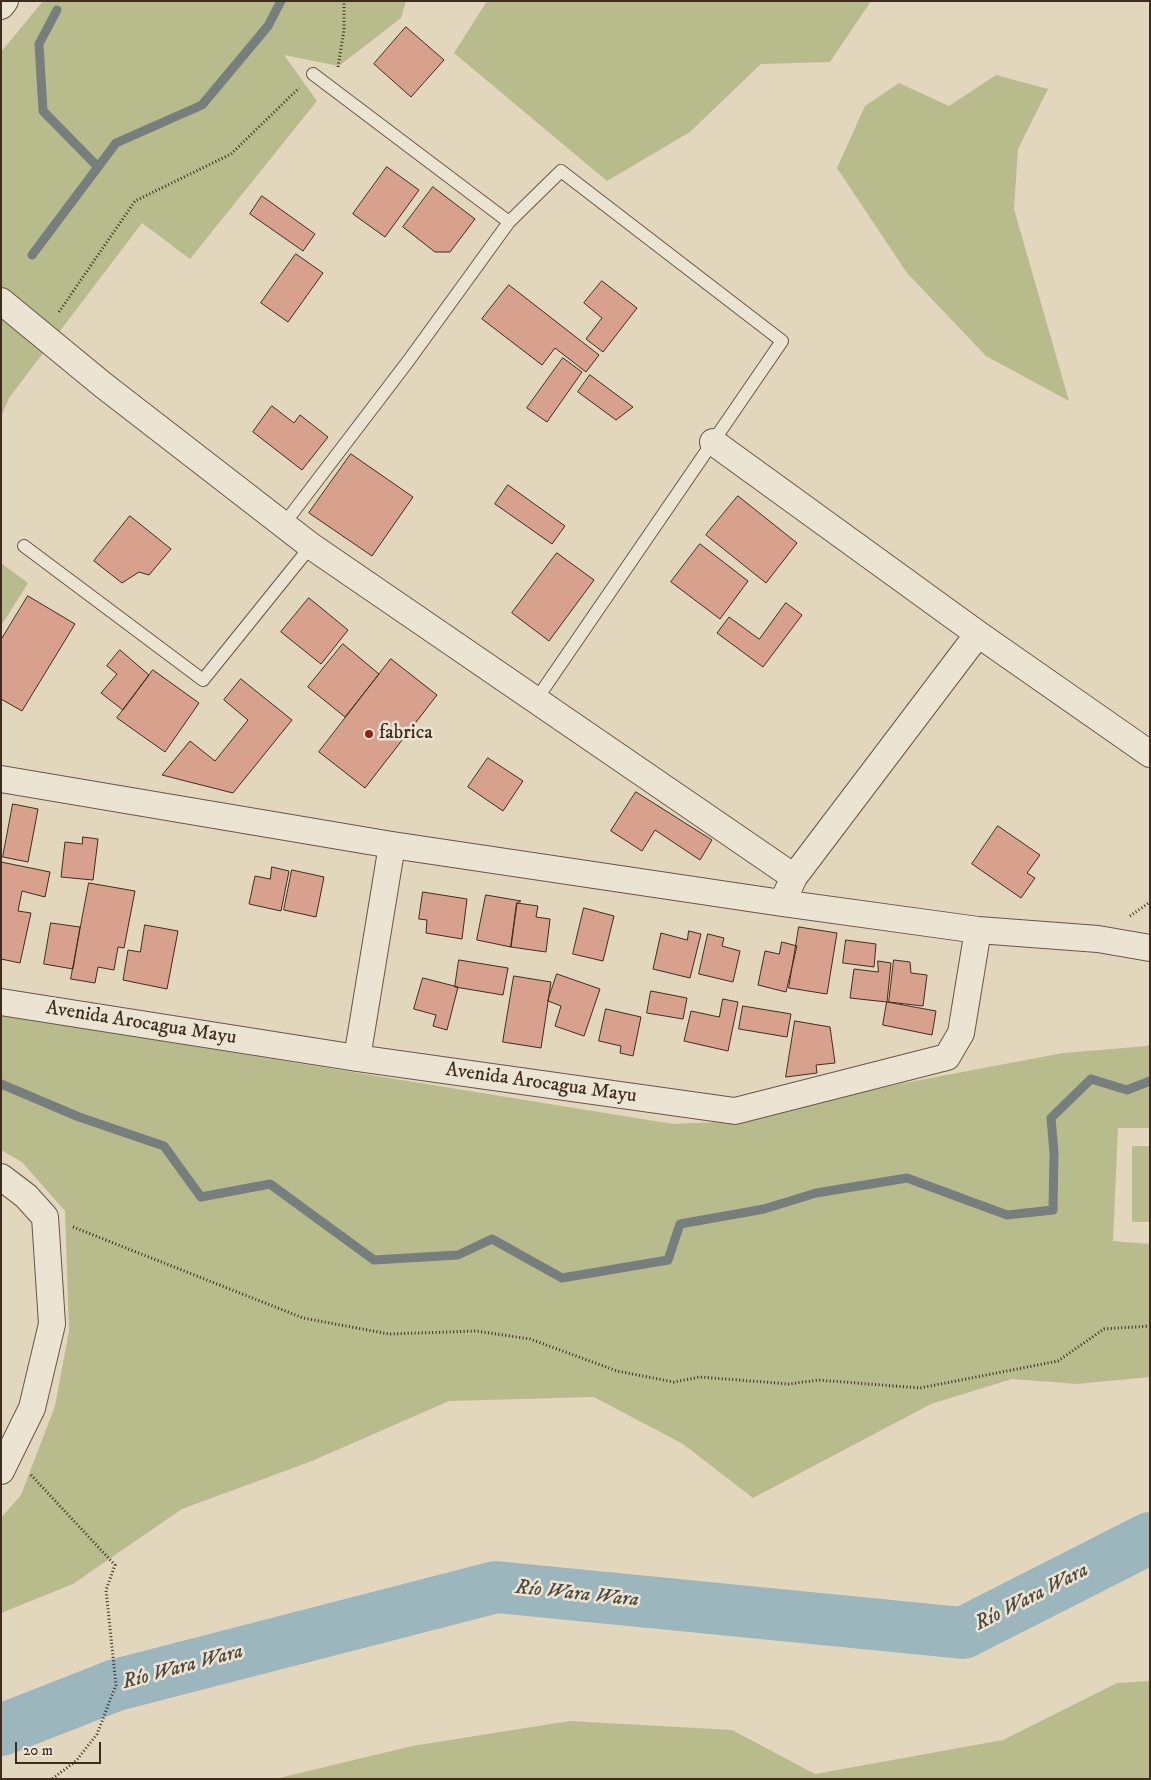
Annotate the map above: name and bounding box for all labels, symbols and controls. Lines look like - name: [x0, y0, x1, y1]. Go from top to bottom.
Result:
- place label: fabrica: [379, 722, 433, 746]
- marker: fabrica: [363, 728, 375, 740]
- street label: Avenida Arocagua Mayu: [44, 997, 238, 1051]
- street label: Avenida Arocagua Mayu: [444, 1059, 638, 1109]
- water label: Río Wara Wara: [971, 1559, 1093, 1637]
- water label: Río Wara Wara: [514, 1576, 640, 1614]
- water label: Río Wara Wara: [120, 1640, 246, 1696]
- scale bar: [18, 1732, 104, 1764]
- text: 20 m: [23, 1741, 53, 1760]

